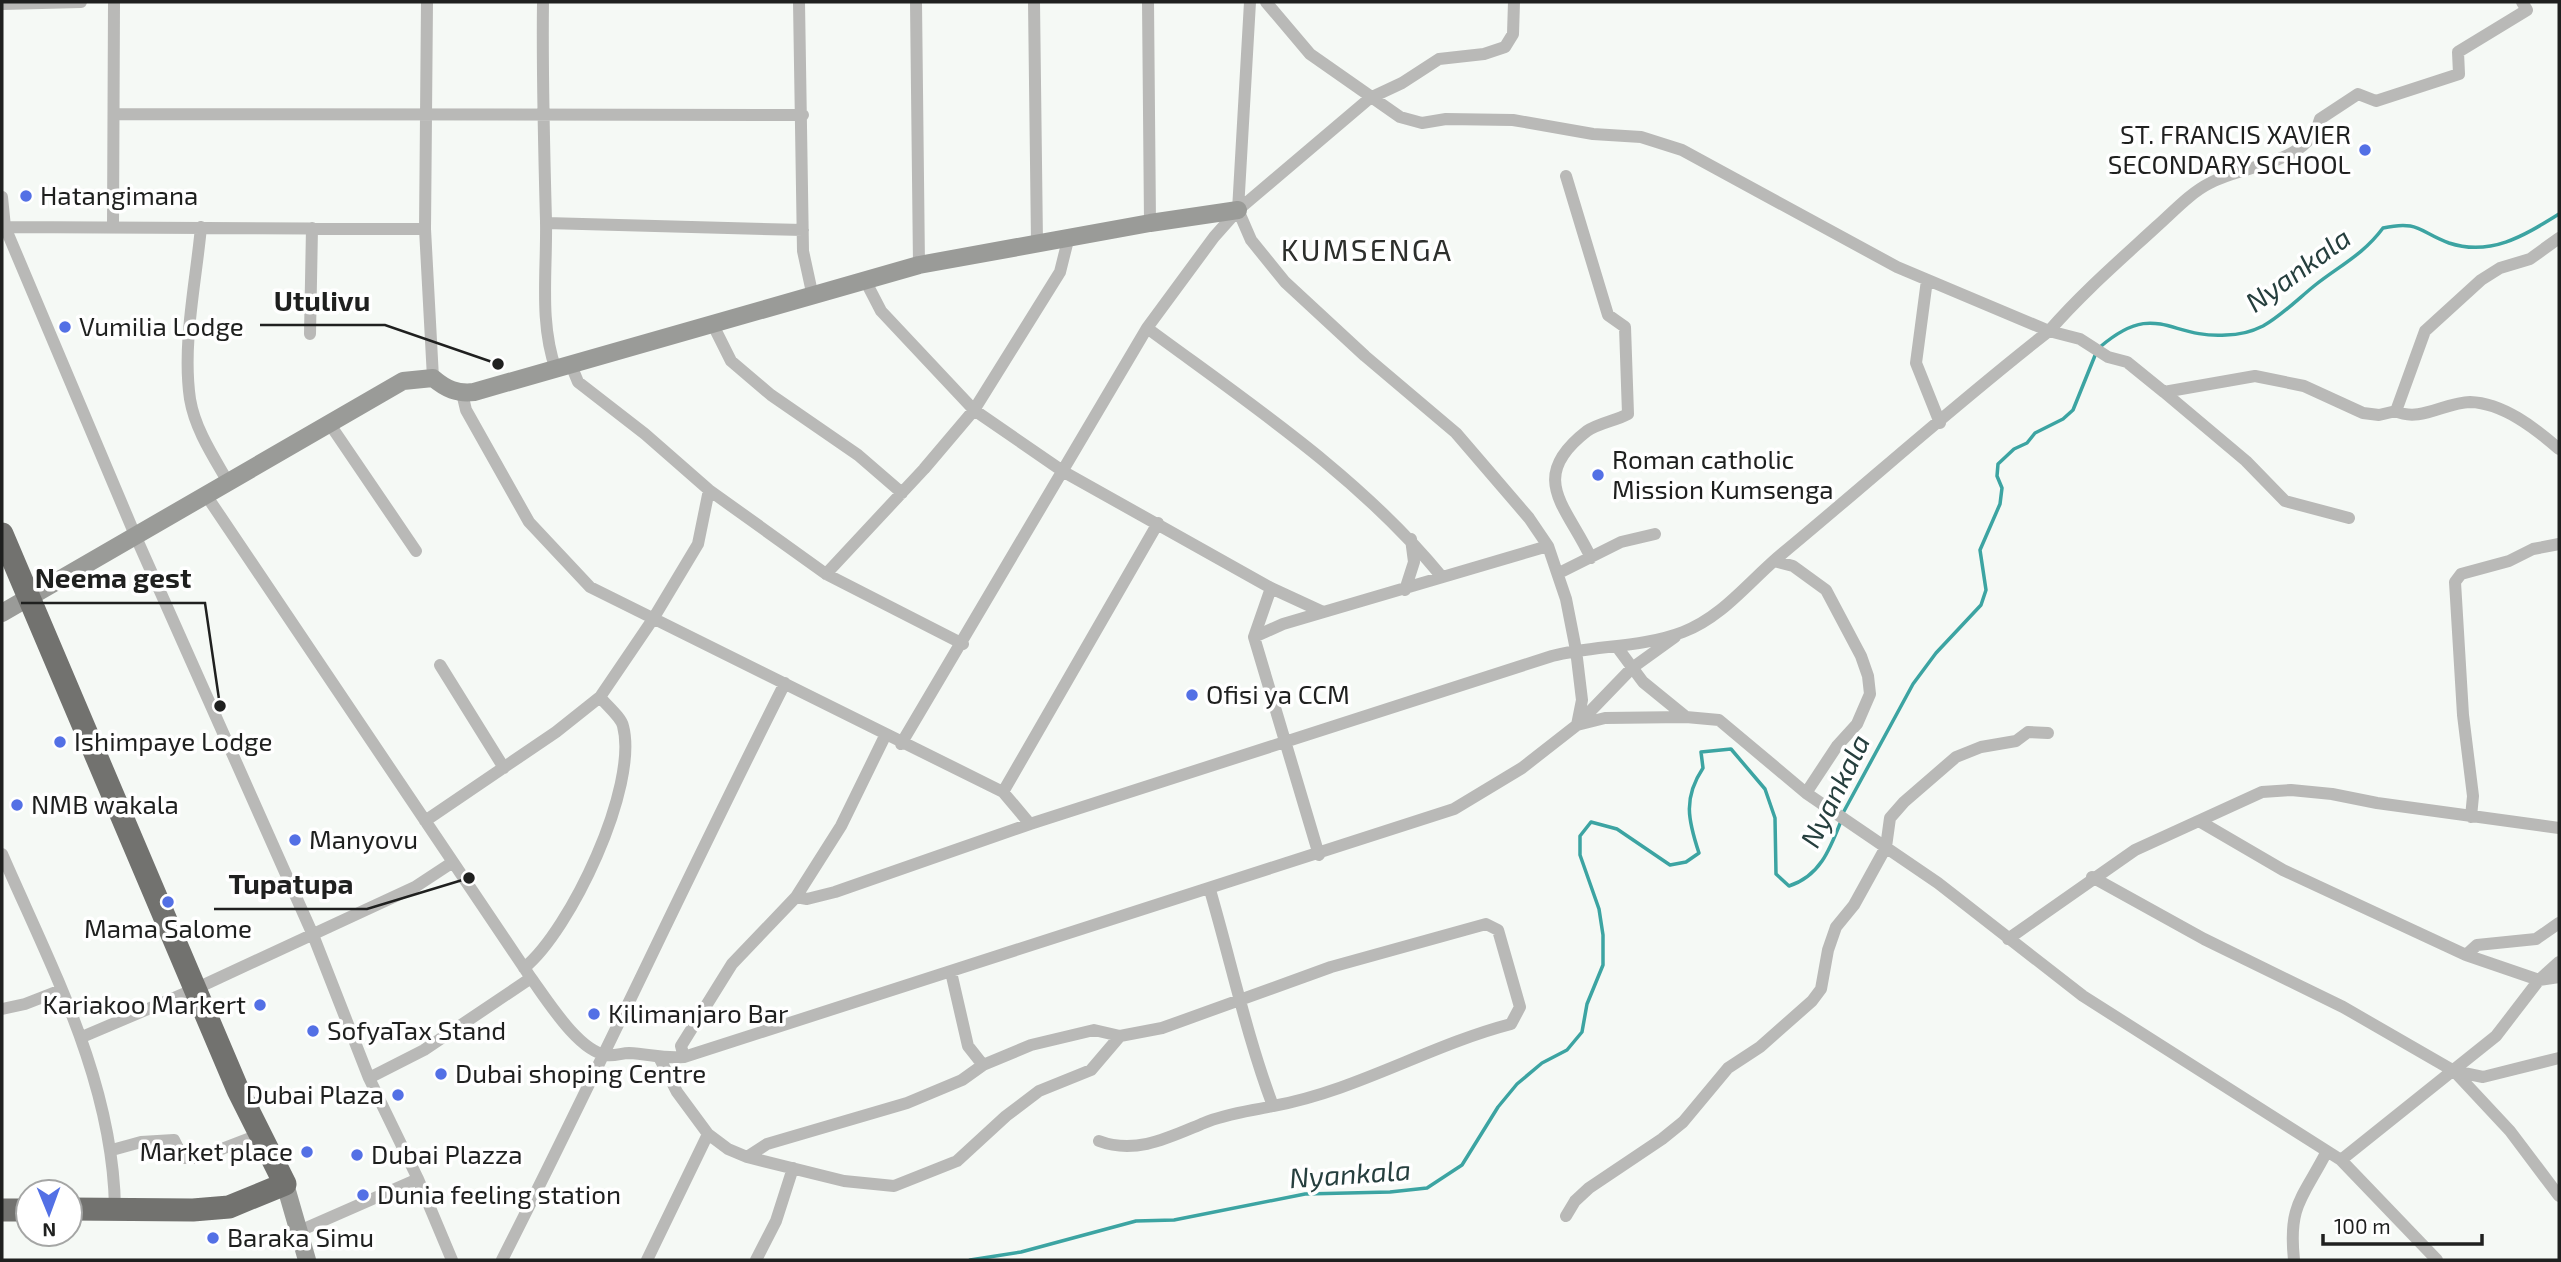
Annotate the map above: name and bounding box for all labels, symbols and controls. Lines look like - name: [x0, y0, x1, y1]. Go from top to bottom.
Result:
- place label: ST. FRANCIS XAVIER SECONDARY SCHOOL: [2108, 118, 2351, 179]
- marker: ST. FRANCIS XAVIER SECONDARY SCHOOL: [2357, 142, 2373, 158]
- place label: Hatangimana: [40, 179, 198, 210]
- marker: Hatangimana: [18, 188, 34, 204]
- water label: Nyankala: [2238, 220, 2357, 319]
- district label: KUMSENGA: [1281, 231, 1453, 267]
- callout: Utulivu: [260, 276, 385, 325]
- text: Utulivu: [274, 283, 370, 317]
- place label: Vumilia Lodge: [79, 310, 244, 341]
- marker: Vumilia Lodge: [57, 319, 73, 335]
- place label: Roman catholic Mission Kumsenga: [1612, 443, 1834, 504]
- marker: Roman catholic Mission Kumsenga: [1590, 467, 1606, 483]
- callout: Neema gest: [21, 554, 205, 603]
- text: Neema gest: [35, 560, 191, 594]
- place label: Ofisi ya CCM: [1206, 678, 1350, 709]
- marker: Ofisi ya CCM: [1184, 687, 1200, 703]
- place label: Ishimpaye Lodge: [74, 725, 272, 756]
- water label: Nyankala: [1792, 728, 1876, 853]
- marker: Ishimpaye Lodge: [52, 734, 68, 750]
- place label: NMB wakala: [31, 788, 179, 819]
- marker: NMB wakala: [9, 797, 25, 813]
- place label: Manyovu: [309, 823, 418, 854]
- marker: Manyovu: [287, 832, 303, 848]
- callout: Tupatupa: [214, 860, 367, 909]
- text: Tupatupa: [229, 866, 353, 900]
- marker: Mama Salome: [160, 894, 176, 910]
- place label: Mama Salome: [84, 912, 252, 943]
- place label: Kariakoo Markert: [42, 988, 246, 1019]
- marker: Kariakoo Markert: [252, 997, 268, 1013]
- place label: Kilimanjaro Bar: [608, 997, 788, 1028]
- marker: Kilimanjaro Bar: [586, 1006, 602, 1022]
- place label: SofyaTax Stand: [327, 1014, 506, 1045]
- marker: SofyaTax Stand: [305, 1023, 321, 1039]
- place label: Dubai shoping Centre: [455, 1057, 706, 1088]
- marker: Dubai shoping Centre: [433, 1066, 449, 1082]
- place label: Dubai Plaza: [246, 1078, 384, 1109]
- marker: Dubai Plaza: [390, 1087, 406, 1103]
- place label: Market place: [139, 1135, 293, 1166]
- place label: Dubai Plazza: [371, 1138, 523, 1169]
- marker: Market place: [299, 1144, 315, 1160]
- marker: Dubai Plazza: [349, 1147, 365, 1163]
- water label: Nyankala: [1288, 1152, 1412, 1194]
- north arrow: [14, 1178, 84, 1248]
- place label: Dunia feeling station: [377, 1178, 621, 1209]
- marker: Dunia feeling station: [355, 1187, 371, 1203]
- scale bar: [2323, 1202, 2482, 1246]
- text: 100 m: [2334, 1213, 2391, 1238]
- text: N: [42, 1219, 56, 1242]
- place label: Baraka Simu: [227, 1221, 374, 1252]
- marker: Baraka Simu: [205, 1230, 221, 1246]

